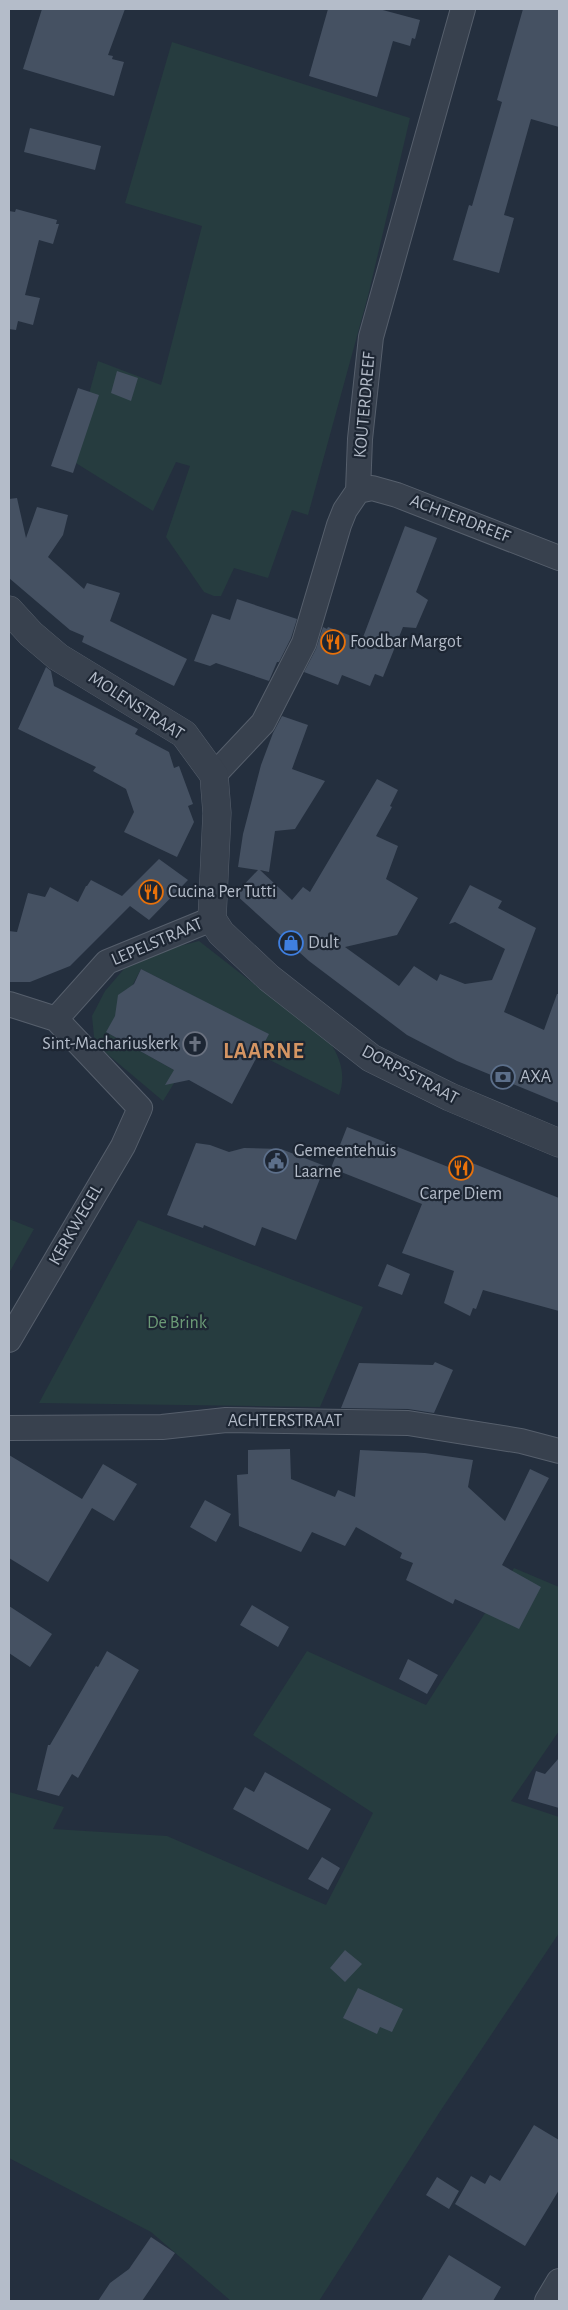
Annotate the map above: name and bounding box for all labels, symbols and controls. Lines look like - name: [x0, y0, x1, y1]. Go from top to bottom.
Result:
- street label: KOUTERDREEF: [351, 351, 379, 459]
- street label: ACHTERDREEF: [407, 492, 513, 546]
- restaurant icon: Foodbar Margot: [320, 629, 346, 655]
- place label: Foodbar Margot: [350, 633, 462, 651]
- street label: MOLENSTRAAT: [85, 669, 187, 744]
- restaurant icon: Cucina Per Tutti: [138, 879, 164, 905]
- place label: Cucina Per Tutti: [168, 883, 276, 901]
- street label: LEPELSTRAAT: [109, 915, 205, 969]
- shop icon: Dult: [278, 930, 304, 956]
- place label: Dult: [308, 934, 339, 952]
- church icon: Sint-Machariuskerk: [182, 1031, 208, 1057]
- place label: Sint-Machariuskerk: [42, 1035, 179, 1053]
- district label: LAARNE: [223, 1040, 305, 1062]
- street label: DORPSSTRAAT: [359, 1042, 461, 1108]
- bank icon: AXA: [490, 1064, 516, 1090]
- place label: AXA: [520, 1068, 552, 1086]
- place label: Gemeentehuis Laarne: [294, 1142, 396, 1181]
- public building icon: Gemeentehuis Laarne: [263, 1148, 289, 1174]
- restaurant icon: Carpe Diem: [448, 1155, 474, 1181]
- street label: KERKWEGEL: [46, 1181, 106, 1268]
- place label: Carpe Diem: [420, 1185, 502, 1203]
- park label: De Brink: [147, 1314, 208, 1332]
- street label: ACHTERSTRAAT: [228, 1412, 343, 1430]

